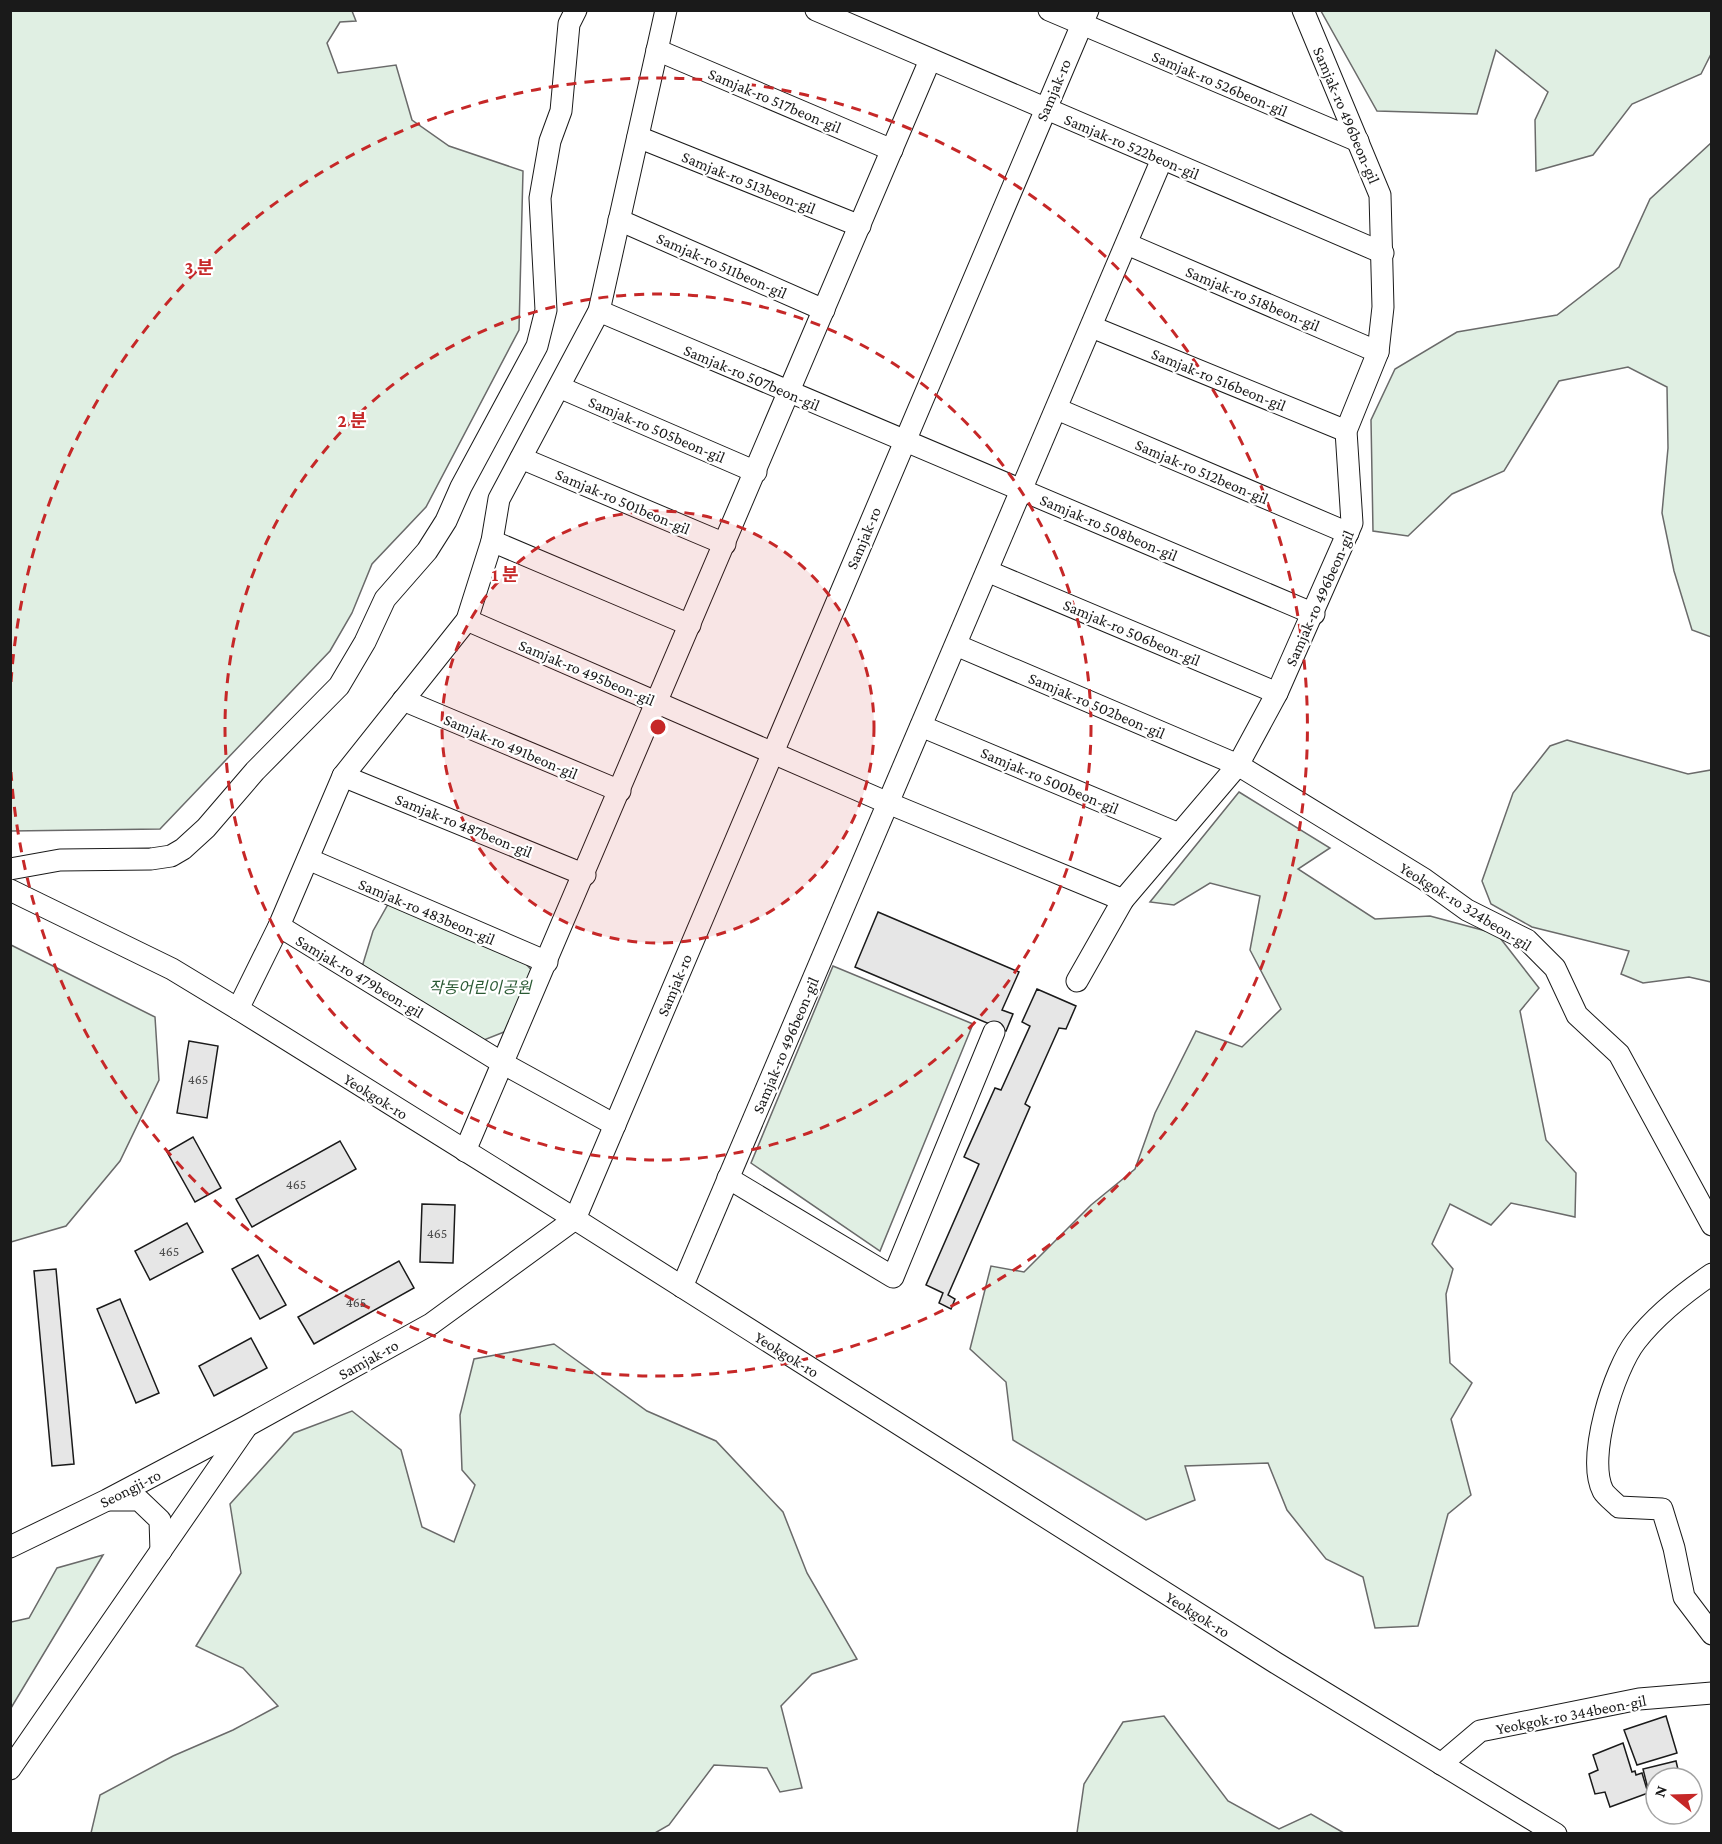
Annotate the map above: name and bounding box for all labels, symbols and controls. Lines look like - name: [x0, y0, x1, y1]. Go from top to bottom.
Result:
- street label: Samjak-ro 496beon-gil: [1309, 44, 1383, 186]
- street label: Samjak-ro 526beon-gil: [1149, 47, 1290, 121]
- street label: Samjak-ro: [1033, 57, 1075, 124]
- street label: Samjak-ro 517beon-gil: [705, 65, 844, 137]
- street label: Samjak-ro 522beon-gil: [1061, 110, 1202, 184]
- street label: Samjak-ro 513beon-gil: [679, 148, 818, 218]
- street label: Samjak-ro 511beon-gil: [654, 229, 789, 303]
- text: 3 분: [185, 258, 214, 278]
- street label: Samjak-ro 518beon-gil: [1183, 263, 1322, 335]
- street label: Samjak-ro 507beon-gil: [681, 341, 822, 415]
- street label: Samjak-ro 516beon-gil: [1149, 345, 1288, 415]
- street label: Samjak-ro 505beon-gil: [586, 393, 728, 467]
- text: 2 분: [337, 411, 367, 431]
- street label: Samjak-ro 512beon-gil: [1132, 436, 1271, 508]
- street label: Samjak-ro 501beon-gil: [553, 465, 693, 538]
- street label: Samjak-ro 508beon-gil: [1037, 491, 1180, 565]
- street label: Samjak-ro: [843, 505, 885, 572]
- street label: Samjak-ro 496beon-gil: [1282, 528, 1358, 669]
- text: 1 분: [492, 565, 519, 585]
- street label: Samjak-ro 506beon-gil: [1060, 596, 1203, 670]
- street label: Samjak-ro 495beon-gil: [516, 636, 657, 710]
- street label: Samjak-ro 502beon-gil: [1026, 669, 1168, 743]
- street label: Samjak-ro 491beon-gil: [441, 711, 580, 783]
- centre of rings: [648, 717, 668, 737]
- street label: Samjak-ro 500beon-gil: [978, 744, 1121, 818]
- street label: Samjak-ro 487beon-gil: [393, 790, 535, 862]
- street label: Yeokgok-ro 324beon-gil: [1396, 859, 1535, 955]
- street label: Samjak-ro 483beon-gil: [356, 875, 498, 949]
- street label: Samjak-ro 479beon-gil: [292, 932, 427, 1022]
- street label: Samjak-ro: [654, 952, 696, 1019]
- street label: Samjak-ro 496beon-gil: [749, 974, 823, 1116]
- park label: 작동어린이공원: [428, 979, 533, 996]
- street label: Yeokgok-ro: [340, 1070, 411, 1124]
- house number: 465: [188, 1071, 208, 1087]
- house number: 465: [286, 1176, 306, 1192]
- house number: 465: [427, 1225, 447, 1241]
- house number: 465: [159, 1243, 179, 1259]
- house number: 465: [346, 1294, 366, 1310]
- street label: Yeokgok-ro: [751, 1328, 822, 1382]
- street label: Samjak-ro: [335, 1336, 402, 1384]
- street label: Seongji-ro: [97, 1466, 164, 1512]
- street label: Yeokgok-ro: [1162, 1588, 1233, 1642]
- street label: Yeokgok-ro 344beon-gil: [1494, 1692, 1648, 1738]
- north arrow: [1644, 1766, 1704, 1826]
- text: N: [1650, 1783, 1670, 1799]

